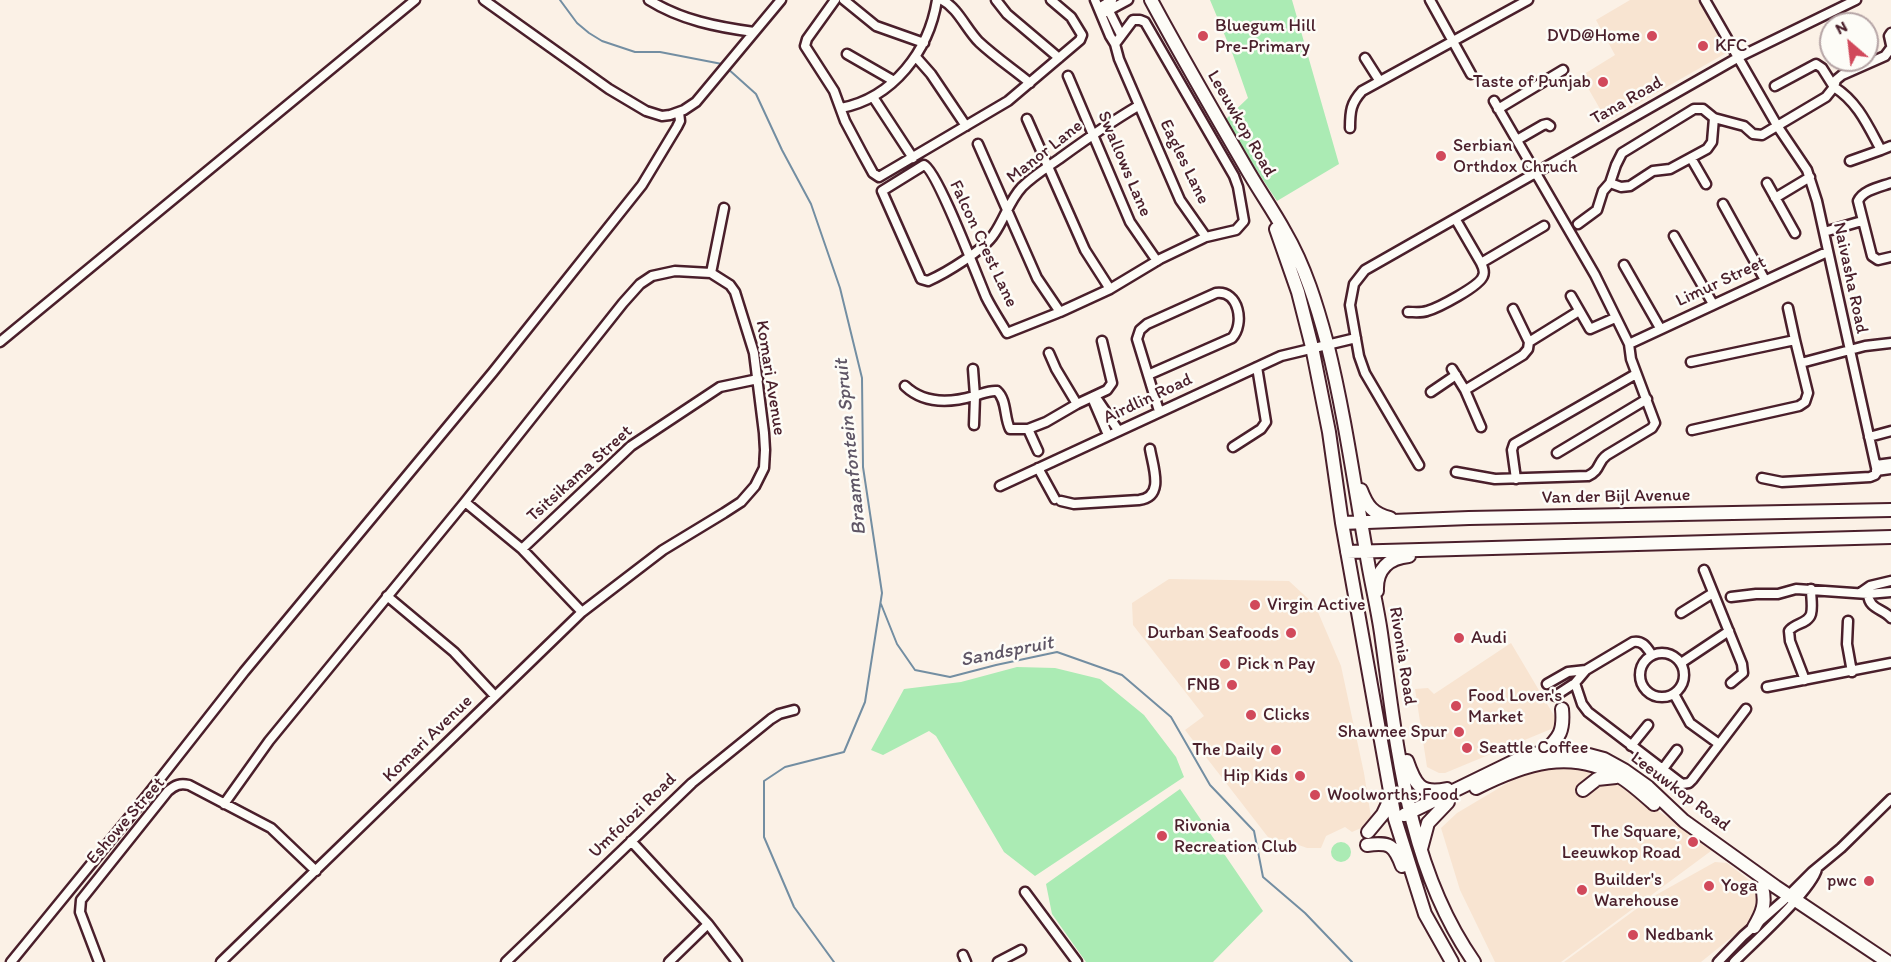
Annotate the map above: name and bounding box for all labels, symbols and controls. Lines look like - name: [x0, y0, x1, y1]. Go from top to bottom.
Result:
- north arrow: [1819, 12, 1879, 72]
- place label: Bluegum Hill Pre-Primary: [1215, 15, 1316, 57]
- text: N: [1832, 17, 1850, 38]
- place label: DVD@Home: [1547, 25, 1640, 47]
- marker: Bluegum Hill Pre-Primary: [1196, 29, 1210, 43]
- marker: DVD@Home: [1645, 29, 1659, 43]
- place label: KFC: [1715, 35, 1747, 57]
- marker: KFC: [1696, 39, 1710, 53]
- street label: Leeuwkop Road: [1202, 67, 1280, 181]
- place label: Taste of Punjab: [1473, 71, 1591, 93]
- street label: Tana Road: [1587, 72, 1667, 130]
- marker: Taste of Punjab: [1596, 75, 1610, 89]
- street label: Swallows Lane: [1092, 108, 1156, 220]
- street label: Manor Lane: [1003, 116, 1087, 188]
- street label: Eagles Lane: [1154, 116, 1214, 208]
- place label: Serbian Orthdox Chruch: [1453, 135, 1577, 178]
- marker: Serbian Orthdox Chruch: [1434, 149, 1448, 163]
- street label: Falcon Crest Lane: [944, 177, 1022, 311]
- street label: Naivasha Road: [1828, 220, 1872, 336]
- street label: Limur Street: [1672, 252, 1770, 312]
- street label: Komari Avenue: [750, 319, 790, 437]
- water label: Braamfontein Spruit: [830, 358, 872, 536]
- street label: Airdlin Road: [1100, 369, 1196, 429]
- street label: Tsitsikama Street: [523, 421, 637, 527]
- street label: Van der Bijl Avenue: [1541, 485, 1691, 509]
- place label: Virgin Active: [1267, 594, 1366, 616]
- marker: Virgin Active: [1248, 598, 1262, 612]
- street label: Rivonia Road: [1384, 605, 1420, 707]
- place label: Durban Seafoods: [1147, 622, 1279, 644]
- marker: Durban Seafoods: [1284, 626, 1298, 640]
- place label: Audi: [1471, 627, 1507, 649]
- water label: Sandspruit: [958, 631, 1056, 673]
- marker: Audi: [1452, 631, 1466, 645]
- place label: Pick n Pay: [1237, 653, 1315, 675]
- marker: Pick n Pay: [1218, 657, 1232, 671]
- place label: FNB: [1187, 674, 1220, 696]
- marker: FNB: [1225, 678, 1239, 692]
- place label: Food Lover's Market: [1468, 685, 1562, 728]
- street label: Komari Avenue: [379, 691, 477, 787]
- marker: Food Lover's Market: [1449, 699, 1463, 713]
- place label: Clicks: [1263, 704, 1310, 726]
- marker: Clicks: [1244, 708, 1258, 722]
- place label: Shawnee Spur: [1338, 721, 1447, 743]
- marker: Shawnee Spur: [1452, 725, 1466, 739]
- place label: Seattle Coffee: [1479, 737, 1588, 759]
- place label: The Daily: [1192, 739, 1264, 761]
- marker: Seattle Coffee: [1460, 741, 1474, 755]
- marker: The Daily: [1269, 743, 1283, 757]
- street label: Leeuwkop Road: [1626, 747, 1734, 837]
- place label: Hip Kids: [1223, 765, 1288, 787]
- street label: Umfolozi Road: [585, 769, 681, 863]
- marker: Hip Kids: [1293, 769, 1307, 783]
- street label: Eshowe Street: [82, 773, 170, 869]
- place label: Woolworths Food: [1327, 784, 1459, 806]
- marker: Woolworths Food: [1308, 788, 1322, 802]
- place label: Rivonia Recreation Club: [1174, 815, 1297, 858]
- place label: The Square, Leeuwkop Road: [1562, 821, 1681, 864]
- marker: Rivonia Recreation Club: [1155, 829, 1169, 843]
- marker: The Square, Leeuwkop Road: [1686, 835, 1700, 849]
- place label: Builder's Warehouse: [1594, 869, 1679, 912]
- place label: pwc: [1827, 870, 1857, 892]
- marker: pwc: [1862, 874, 1876, 888]
- place label: Yoga: [1721, 875, 1757, 897]
- marker: Yoga: [1702, 879, 1716, 893]
- marker: Builder's Warehouse: [1575, 883, 1589, 897]
- place label: Nedbank: [1645, 924, 1713, 946]
- marker: Nedbank: [1626, 928, 1640, 942]

